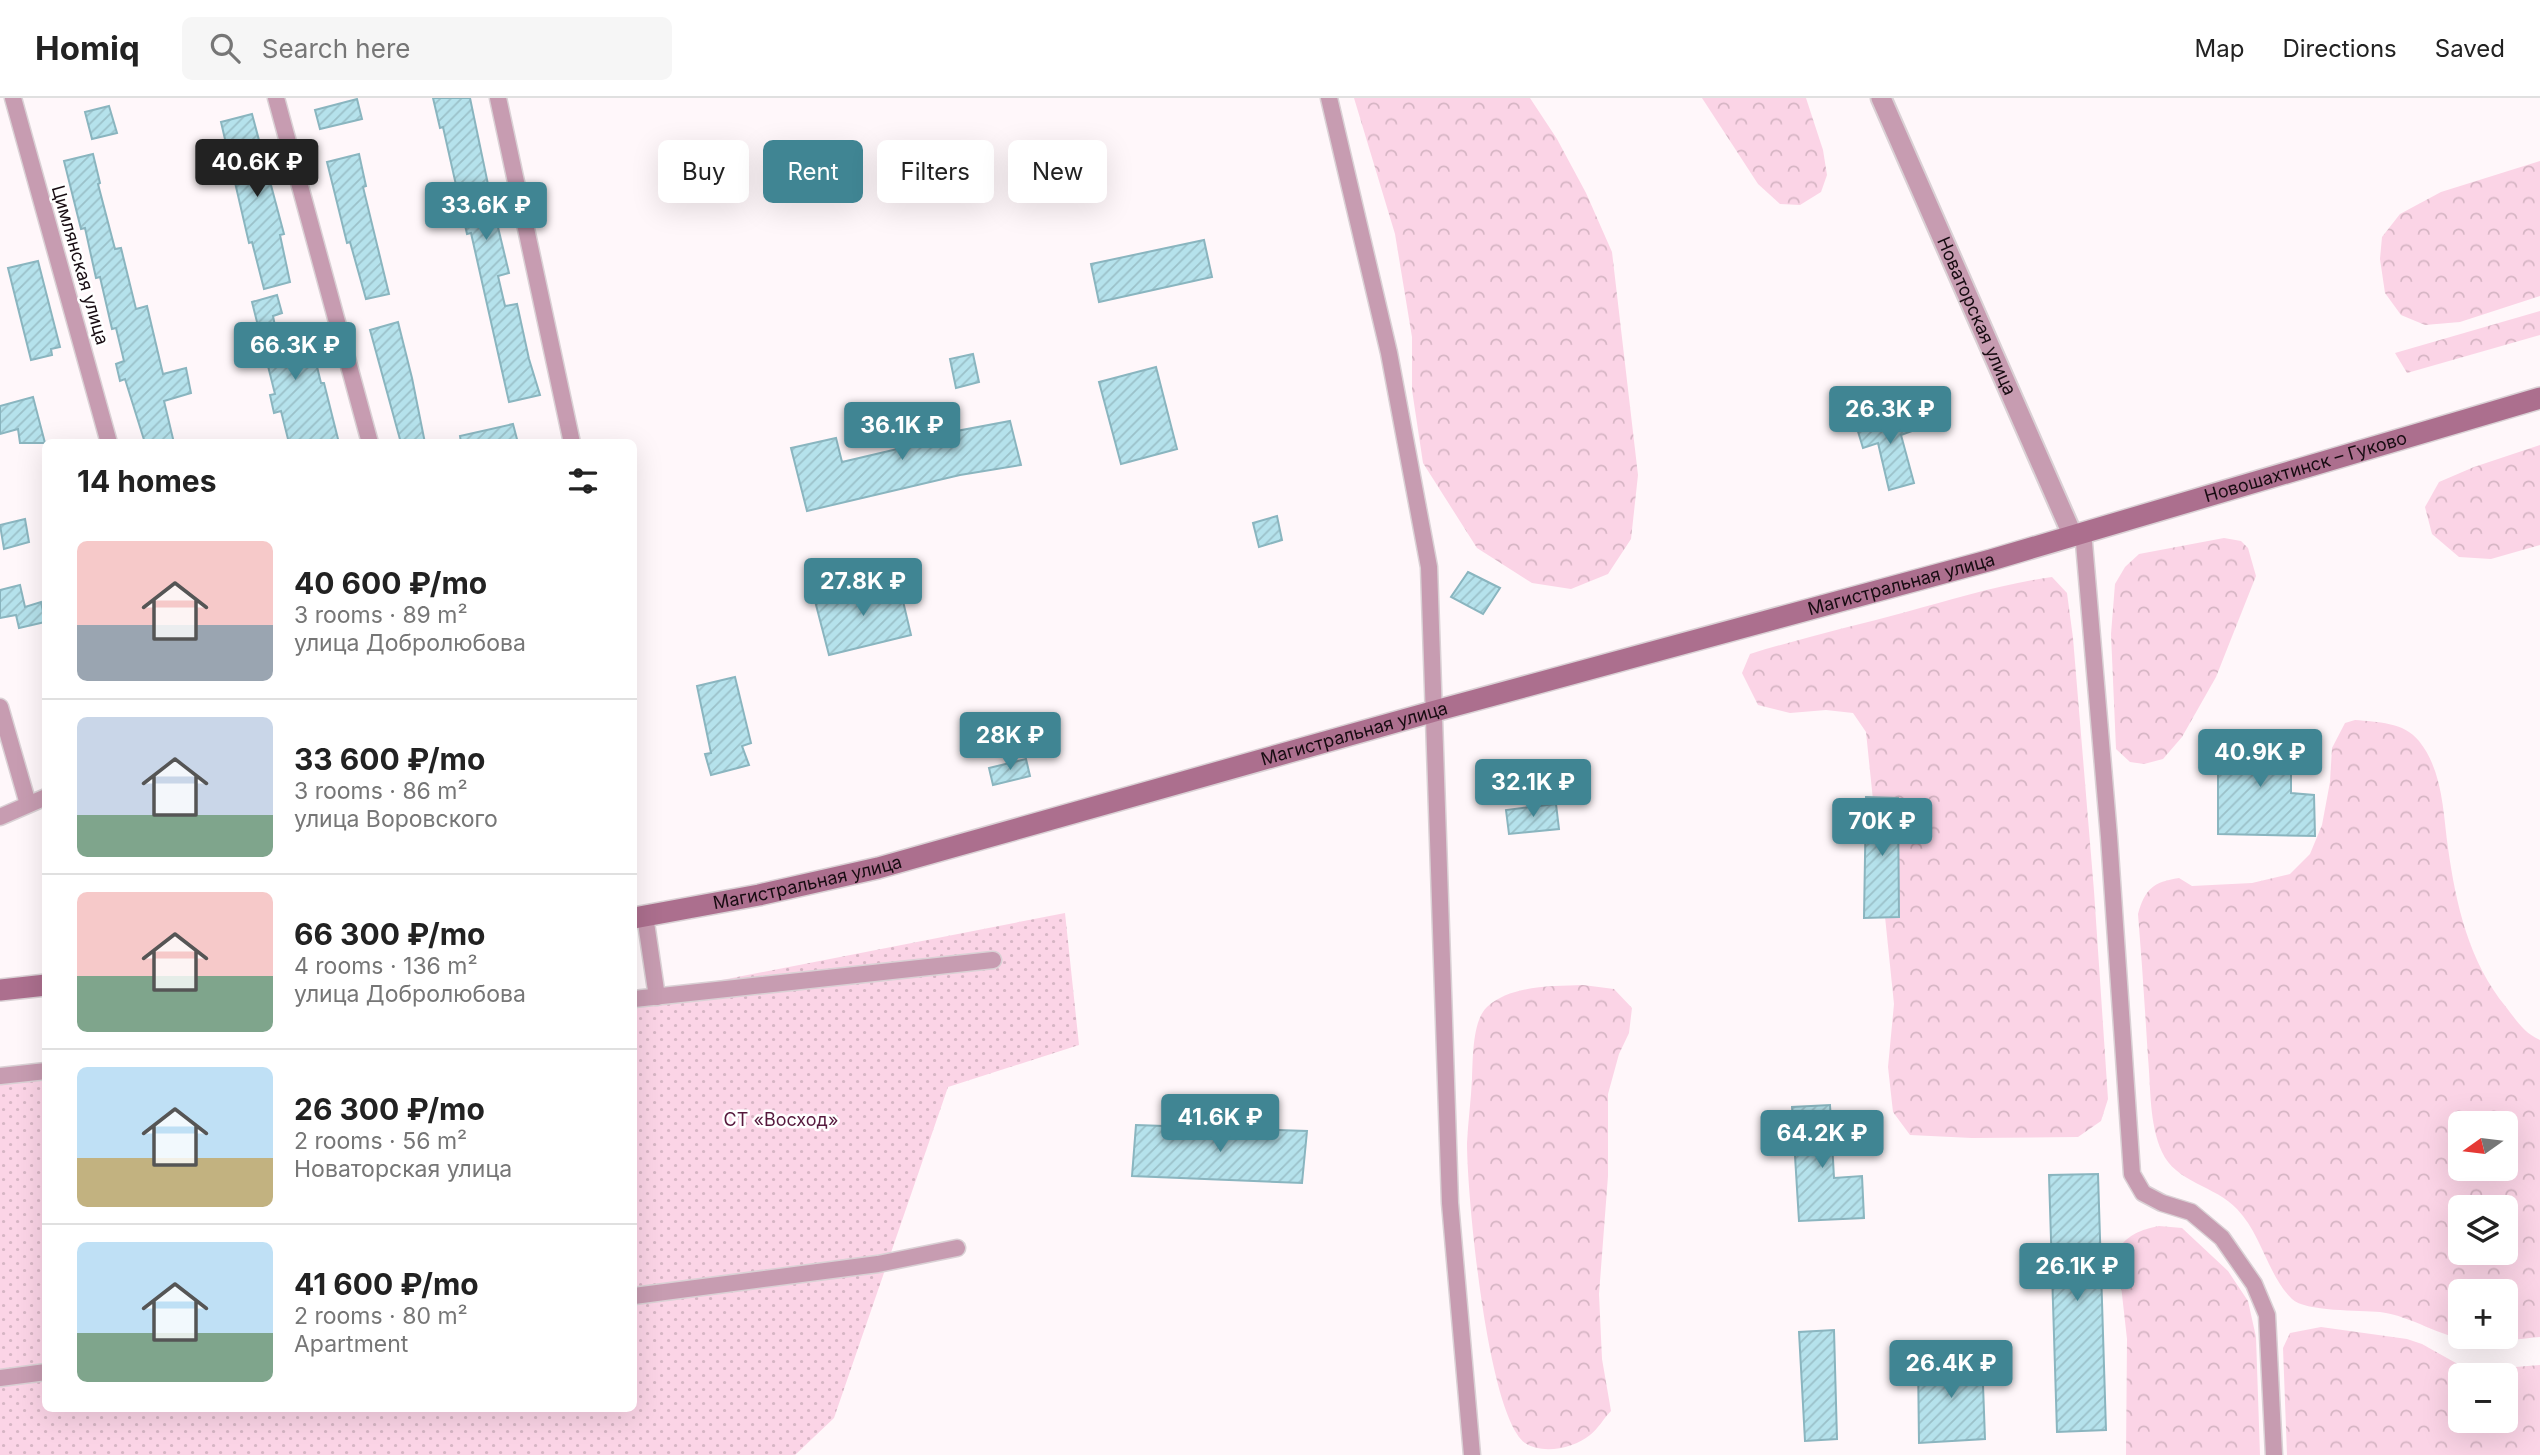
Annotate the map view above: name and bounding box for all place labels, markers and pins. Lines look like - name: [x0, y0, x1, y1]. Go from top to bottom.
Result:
- pin: 40.6K ₽: [192, 140, 322, 199]
- pin: 33.6K ₽: [421, 183, 551, 242]
- pin: 66.3K ₽: [230, 322, 360, 382]
- pin: 26.3K ₽: [1825, 386, 1955, 446]
- pin: 36.1K ₽: [837, 402, 967, 462]
- pin: 27.8K ₽: [798, 559, 928, 618]
- pin: 28K ₽: [961, 712, 1059, 772]
- pin: 40.9K ₽: [2195, 730, 2325, 789]
- pin: 32.1K ₽: [1468, 760, 1598, 819]
- pin: 70K ₽: [1833, 798, 1931, 858]
- pin: 41.6K ₽: [1155, 1094, 1285, 1154]
- pin: 64.2K ₽: [1757, 1110, 1887, 1170]
- pin: 26.1K ₽: [2012, 1244, 2142, 1303]
- pin: 26.4K ₽: [1886, 1340, 2016, 1400]

